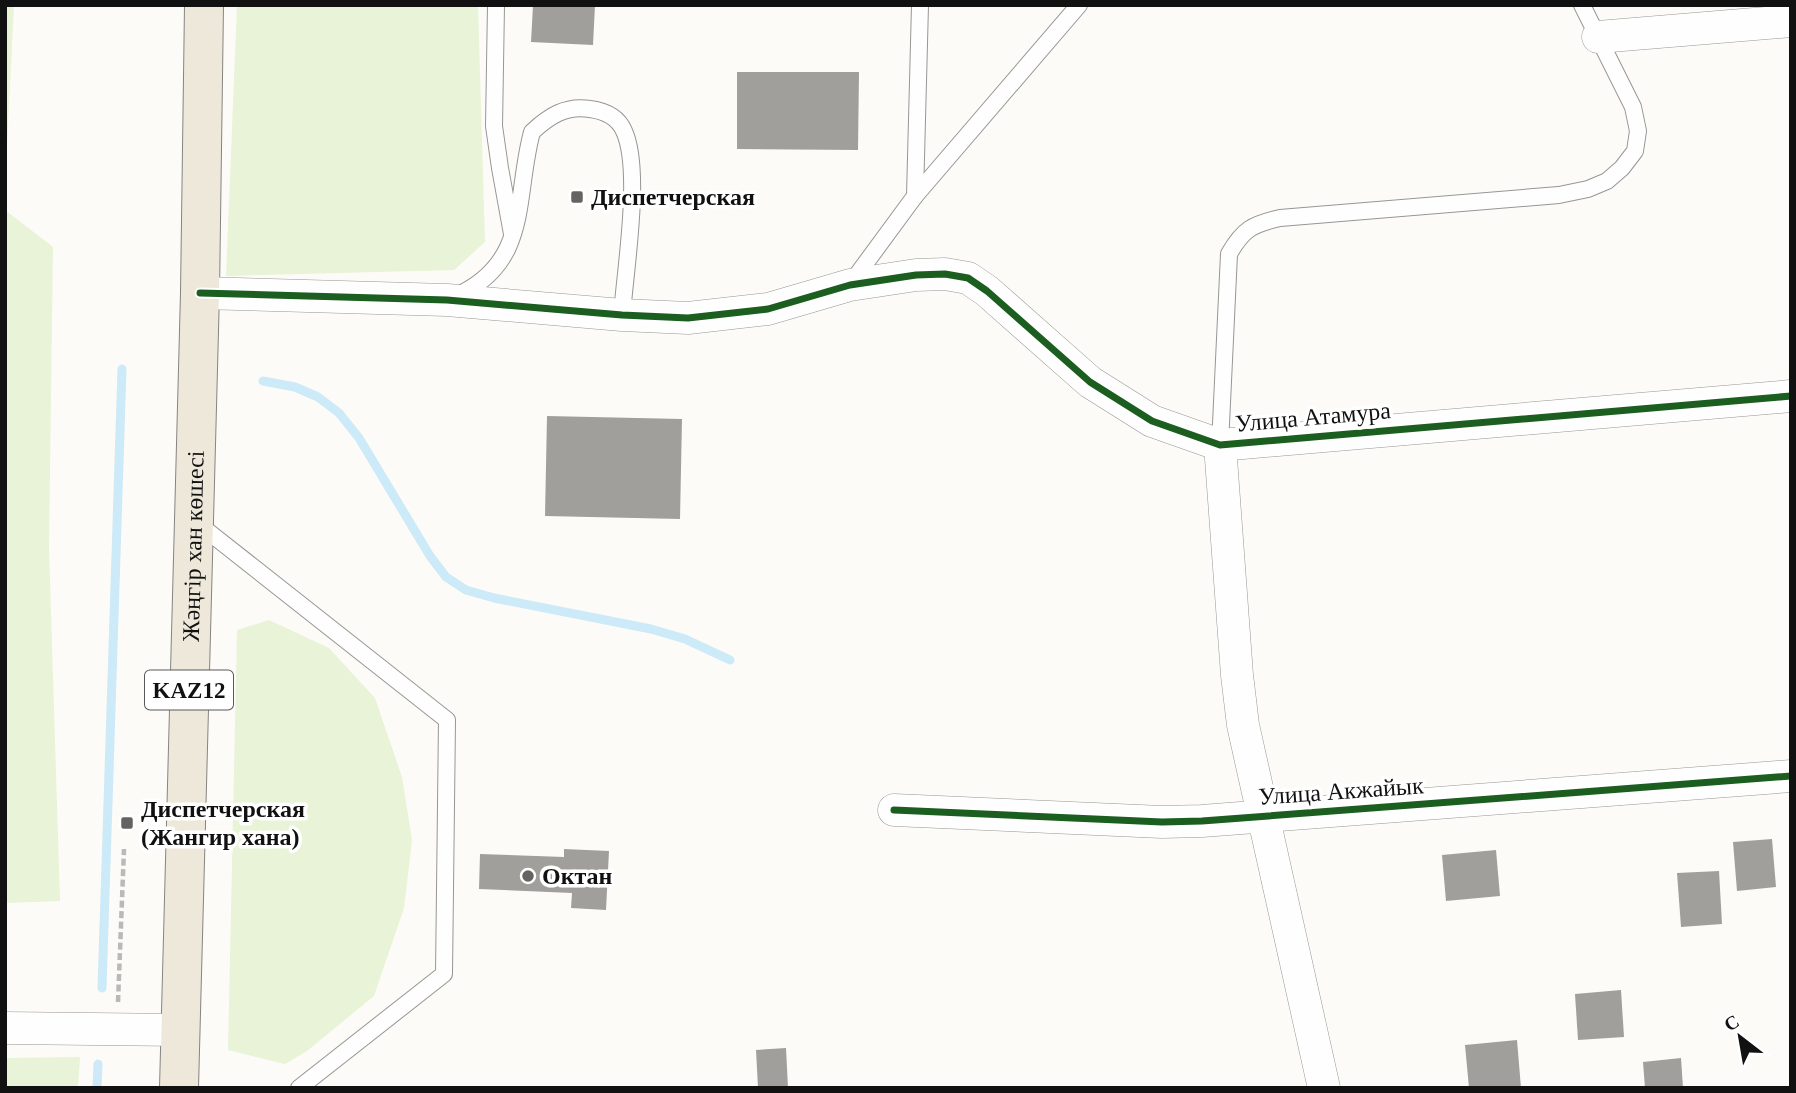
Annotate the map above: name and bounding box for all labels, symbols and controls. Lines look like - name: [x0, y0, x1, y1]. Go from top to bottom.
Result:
- place label: Диспетчерская: [591, 184, 755, 210]
- marker: Диспетчерская: [569, 189, 585, 205]
- street label: Улица Атамура: [1234, 397, 1392, 437]
- street label: Жәңгір хан көшесі: [178, 450, 209, 642]
- road number: KAZ12: [145, 670, 233, 710]
- street label: Улица Акжайык: [1258, 772, 1425, 810]
- place label: Диспетчерская (Жангир хана): [141, 796, 305, 850]
- marker: Диспетчерская (Жангир хана): [119, 815, 135, 831]
- place label: Октан: [542, 863, 613, 889]
- marker: Октан: [520, 868, 536, 884]
- north arrow: [1705, 1002, 1775, 1072]
- text: С: [1720, 1010, 1743, 1035]

